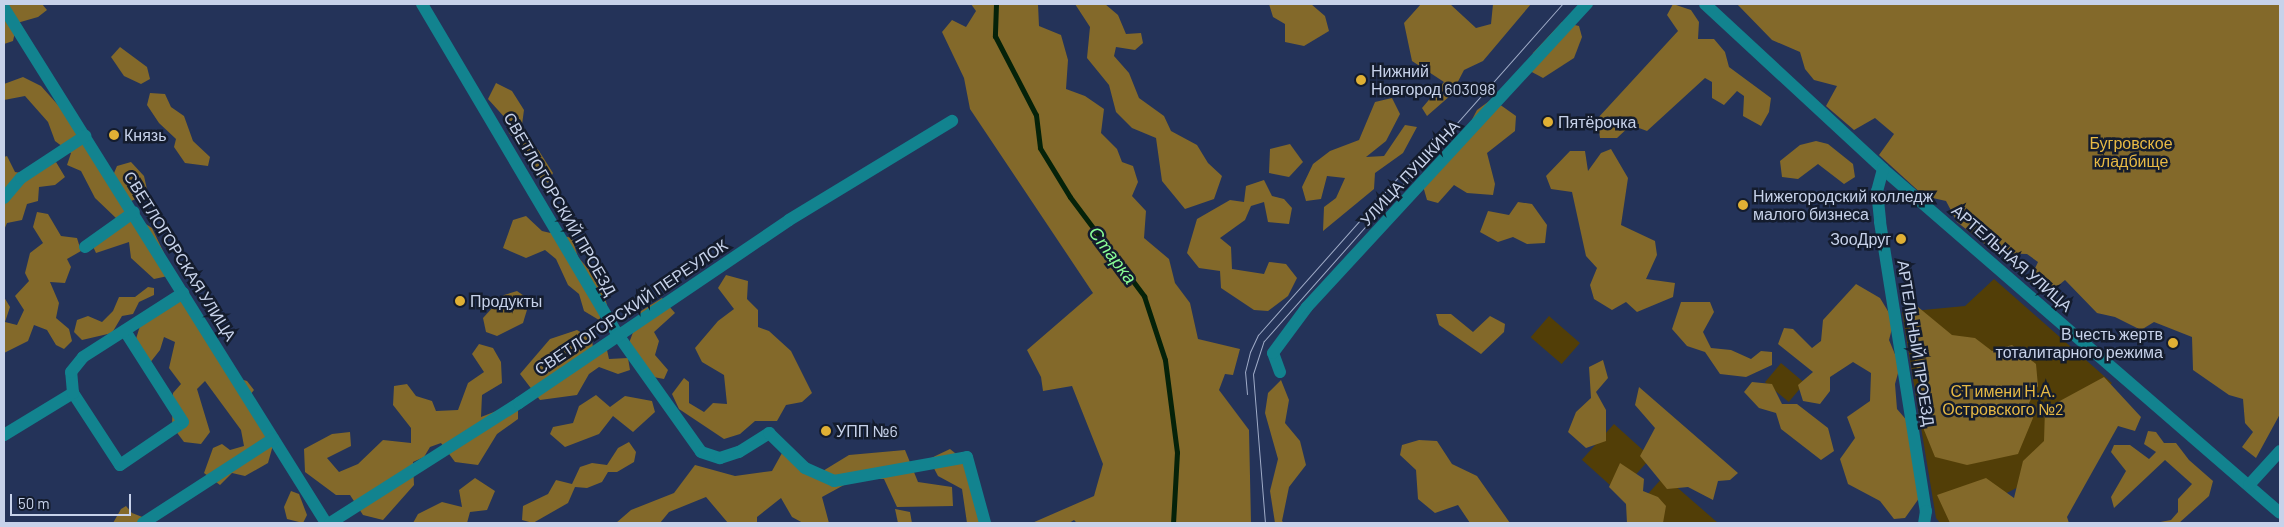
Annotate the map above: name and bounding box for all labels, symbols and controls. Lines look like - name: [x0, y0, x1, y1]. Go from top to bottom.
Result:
- place label: Нижний Новгород 603098: [1371, 61, 1496, 99]
- marker: Нижний Новгород 603098: [1355, 74, 1367, 86]
- street label: СВЕТЛОГОРСКИЙ ПРОЕЗД: [500, 109, 620, 299]
- place label: Пятёрочка: [1558, 112, 1636, 132]
- street label: УЛИЦА ПУШКИНА: [1356, 116, 1464, 230]
- marker: Пятёрочка: [1542, 116, 1554, 128]
- place label: Князь: [124, 125, 166, 145]
- marker: Князь: [108, 129, 120, 141]
- park label: Бугровское кладбище: [2089, 133, 2173, 171]
- street label: СВЕТЛОГОРСКАЯ УЛИЦА: [120, 168, 240, 344]
- place label: Нижегородский колледж малого бизнеса: [1753, 186, 1933, 224]
- marker: Нижегородский колледж малого бизнеса: [1737, 199, 1749, 211]
- street label: АРТЕЛЬНАЯ УЛИЦА: [1948, 201, 2076, 315]
- water label: Старка: [1084, 222, 1142, 288]
- place label: ЗооДруг: [1830, 229, 1891, 249]
- marker: ЗооДруг: [1895, 233, 1907, 245]
- street label: СВЕТЛОГОРСКИЙ ПЕРЕУЛОК: [531, 235, 731, 379]
- street label: АРТЕЛЬНЫЙ ПРОЕЗД: [1893, 259, 1939, 427]
- place label: Продукты: [470, 291, 542, 311]
- marker: Продукты: [454, 295, 466, 307]
- place label: В честь жертв тоталитарного режима: [1996, 324, 2163, 362]
- marker: В честь жертв тоталитарного режима: [2167, 337, 2179, 349]
- park label: СТ имени Н.А. Островского №2: [1942, 381, 2064, 419]
- place label: УПП №6: [836, 421, 898, 441]
- marker: УПП №6: [820, 425, 832, 437]
- scale bar: [12, 484, 134, 516]
- text: 50 m: [18, 494, 50, 512]

